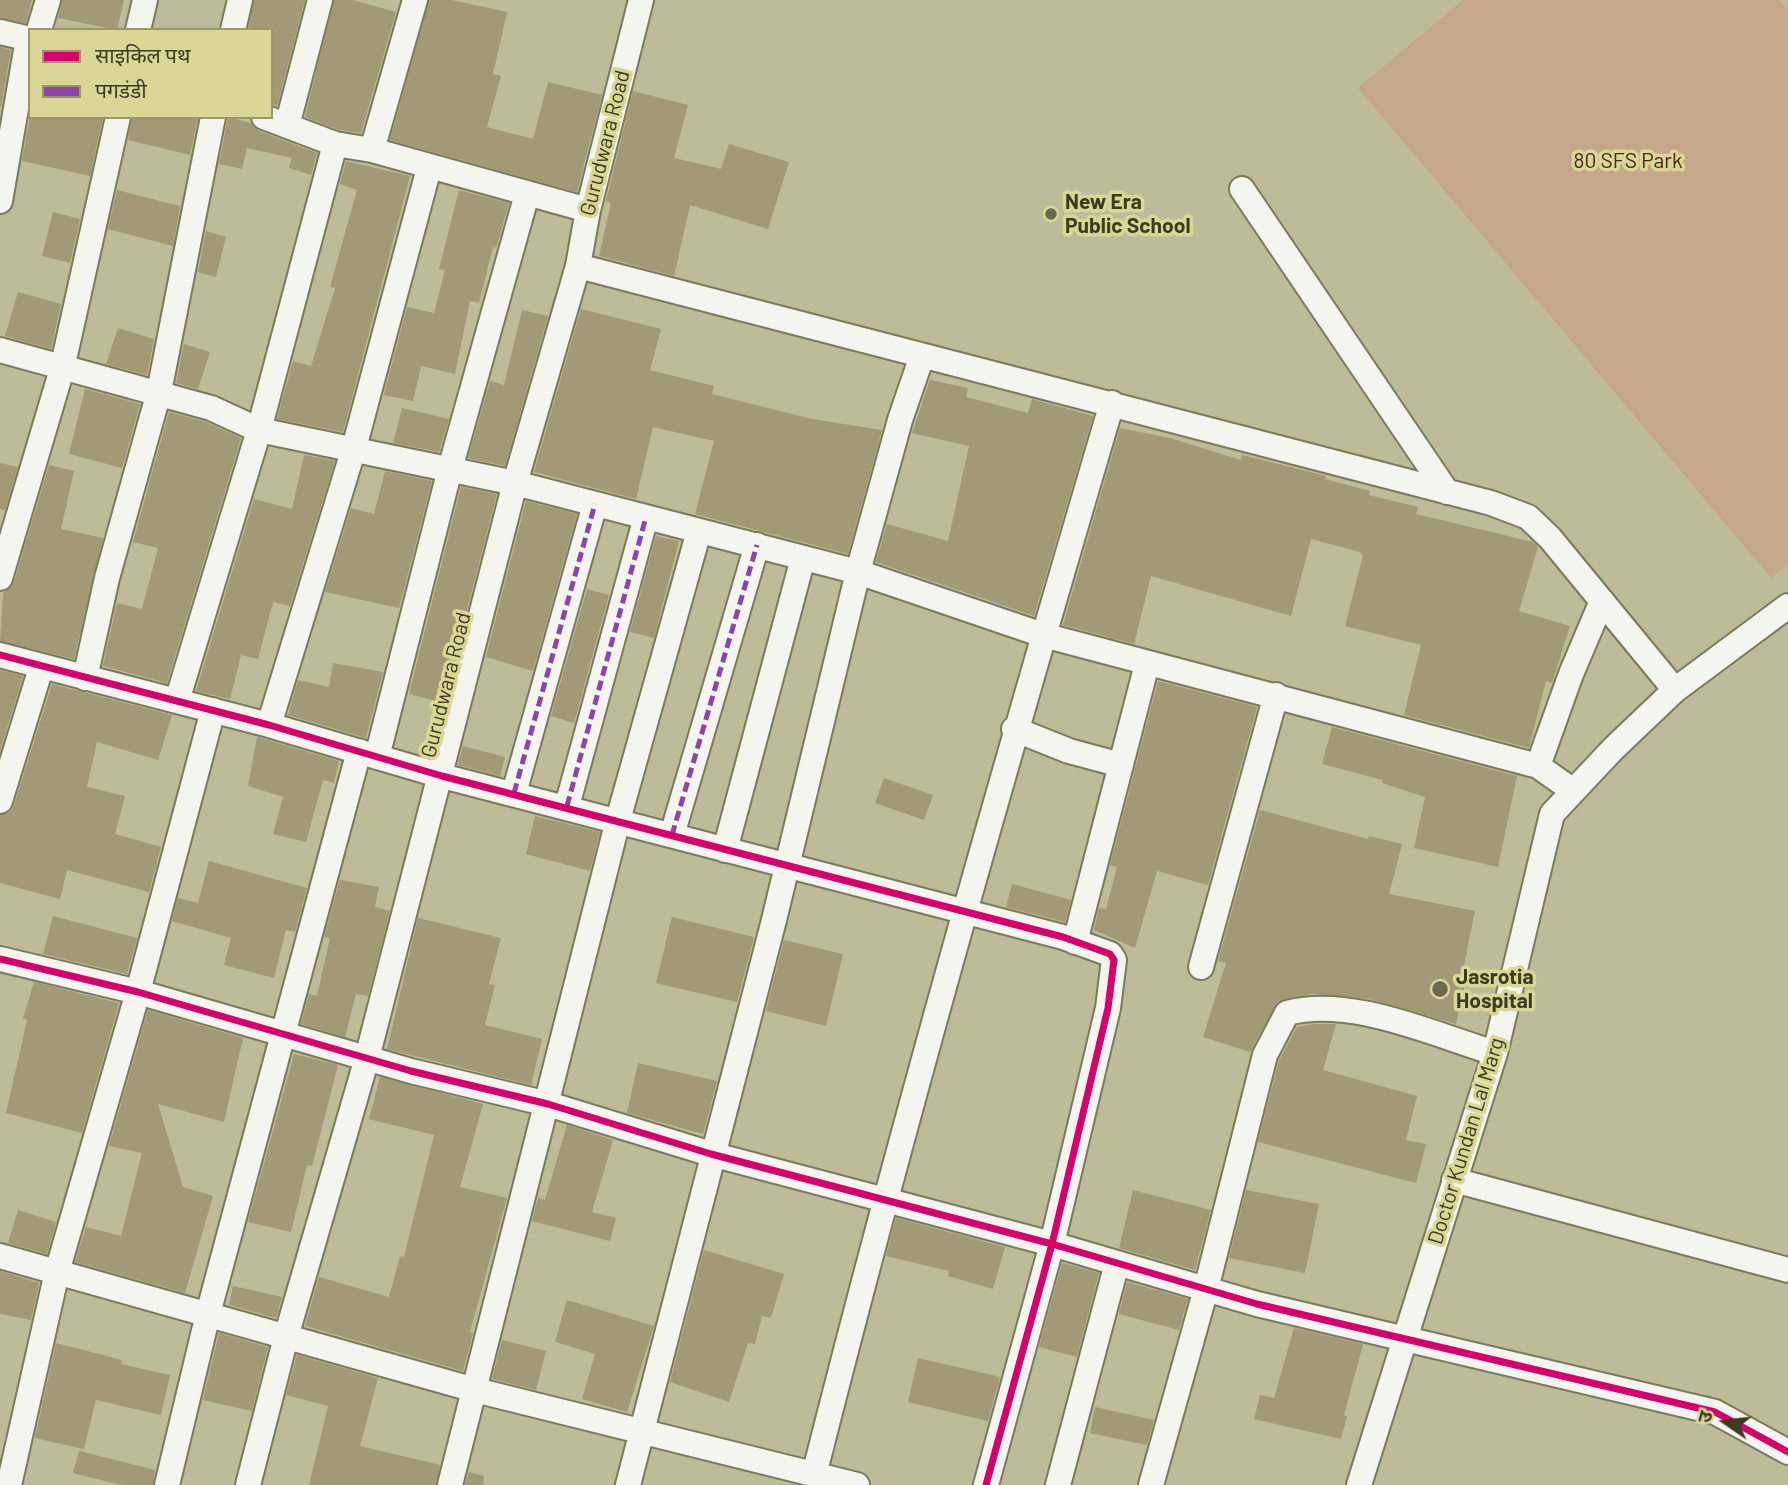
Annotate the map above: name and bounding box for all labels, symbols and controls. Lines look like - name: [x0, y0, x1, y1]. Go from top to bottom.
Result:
- legend: [28, 28, 273, 119]
- text: साइकिल पथ: [95, 42, 190, 67]
- street label: Gurudwara Road: [575, 68, 635, 218]
- text: पगडंडी: [95, 77, 147, 102]
- park label: 80 SFS Park: [1574, 148, 1682, 174]
- place label: New Era Public School: [1065, 189, 1191, 239]
- marker: New Era Public School: [1043, 206, 1059, 222]
- street label: Gurudwara Road: [416, 610, 476, 760]
- place label: Jasrotia Hospital: [1456, 964, 1533, 1014]
- marker: Jasrotia Hospital: [1430, 979, 1450, 999]
- street label: Doctor Kundan Lal Marg: [1423, 1035, 1509, 1247]
- north arrow: [1690, 1387, 1760, 1457]
- text: उ: [1692, 1409, 1717, 1425]

